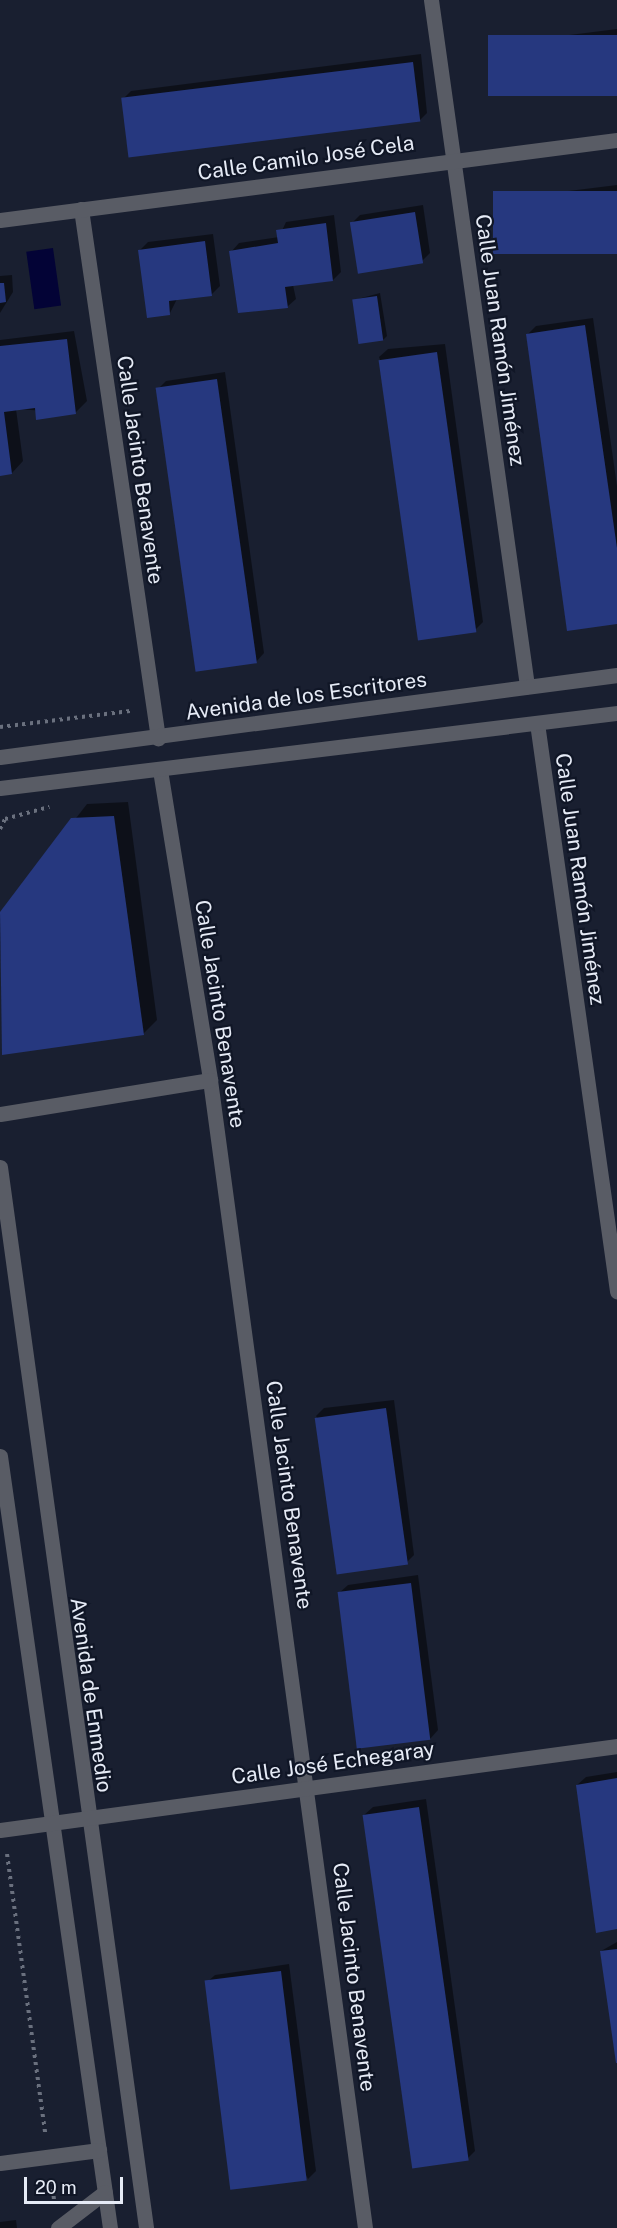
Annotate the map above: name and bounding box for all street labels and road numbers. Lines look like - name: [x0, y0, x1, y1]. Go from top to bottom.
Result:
- street label: Calle Camilo José Cela: [196, 130, 416, 186]
- street label: Calle Juan Ramón Jiménez: [470, 212, 530, 468]
- street label: Calle Jacinto Benavente: [111, 354, 169, 586]
- street label: Avenida de los Escritores: [184, 667, 428, 725]
- street label: Calle Juan Ramón Jiménez: [550, 751, 610, 1007]
- street label: Calle Jacinto Benavente: [189, 898, 251, 1130]
- street label: Calle Jacinto Benavente: [260, 1379, 318, 1611]
- street label: Avenida de Enmedio: [65, 1596, 117, 1794]
- street label: Calle José Echegaray: [230, 1736, 436, 1790]
- street label: Calle Jacinto Benavente: [327, 1861, 381, 2093]

